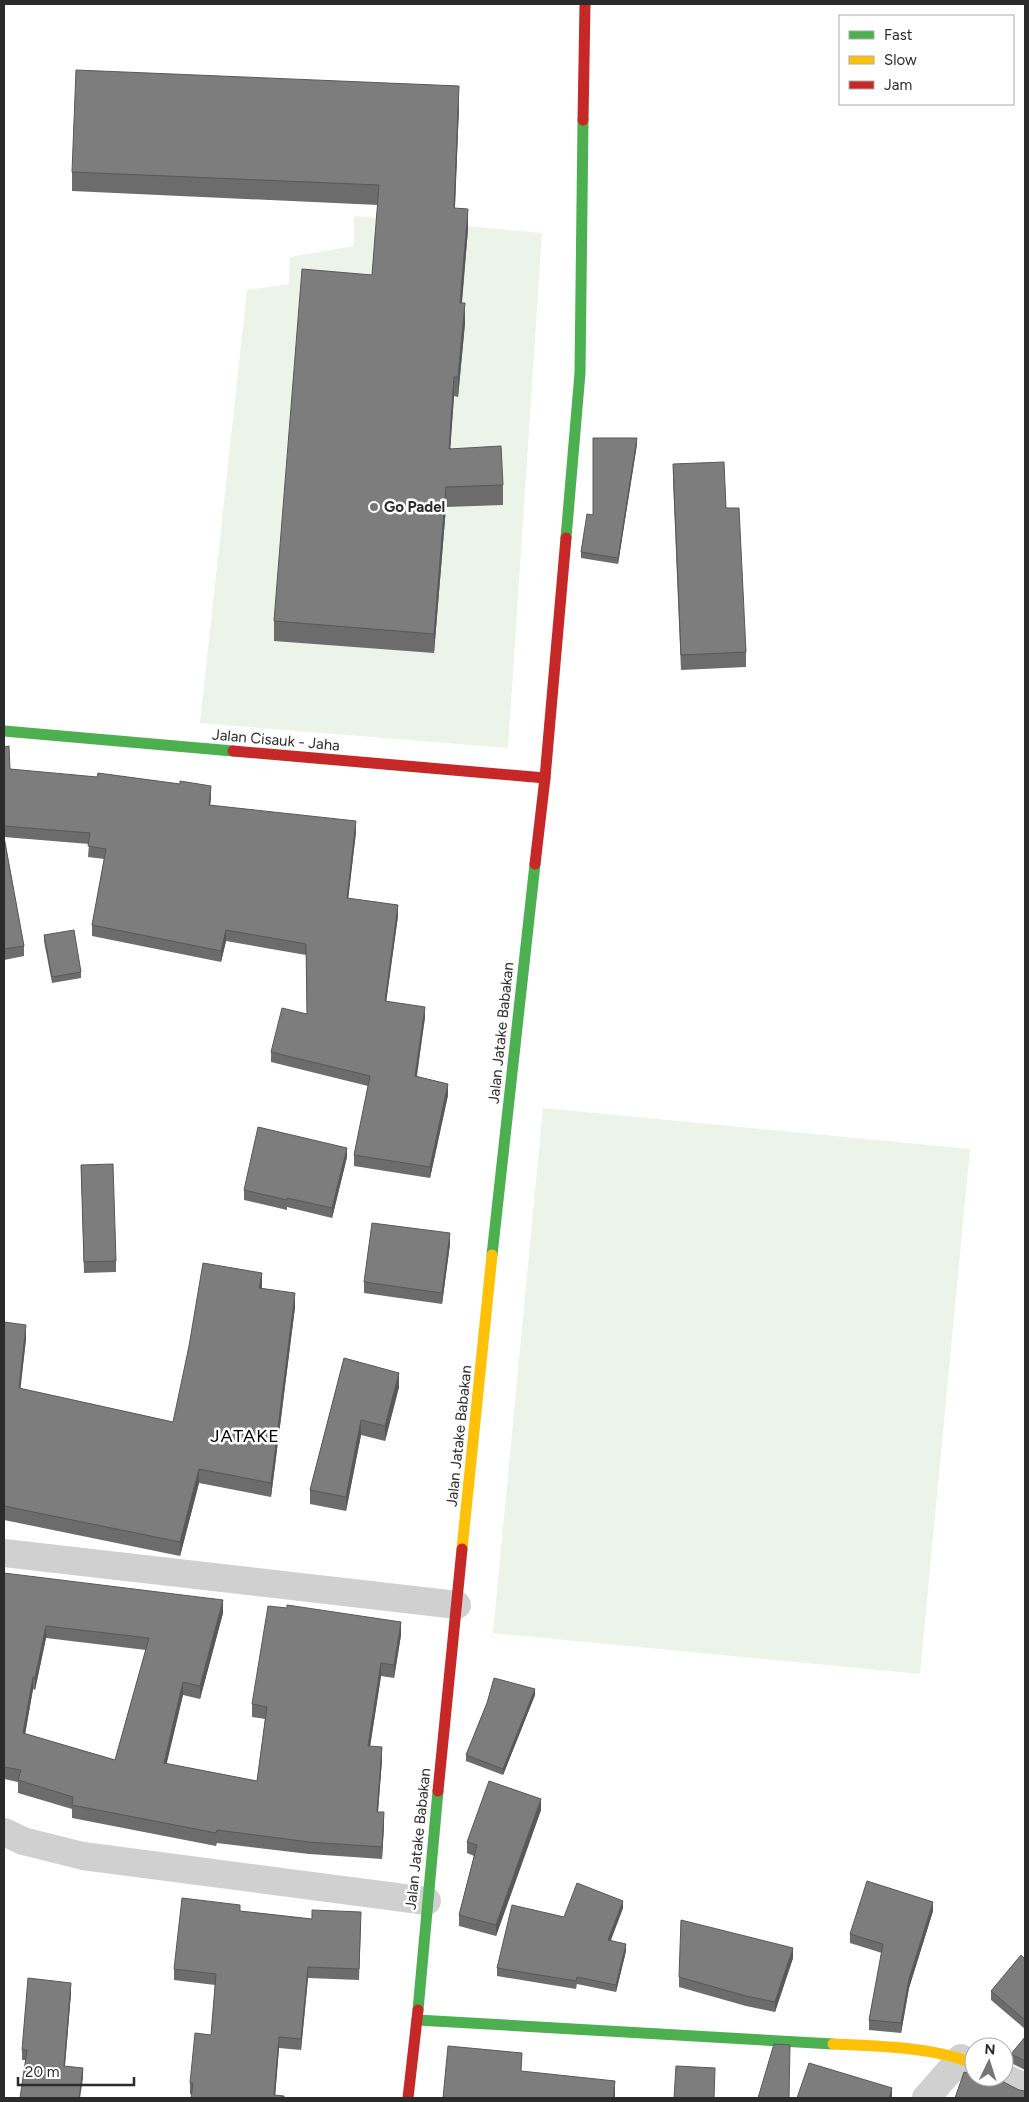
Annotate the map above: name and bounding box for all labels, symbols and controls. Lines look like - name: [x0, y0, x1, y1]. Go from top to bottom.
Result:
- legend: [839, 15, 1014, 105]
- text: Fast: [884, 26, 913, 44]
- text: Slow: [884, 51, 917, 69]
- text: Jam: [884, 76, 912, 94]
- place label: Go Padel: [384, 498, 445, 516]
- marker: Go Padel: [368, 501, 380, 513]
- street label: Jalan Cisauk - Jaha: [211, 725, 341, 755]
- street label: Jalan Jatake Babakan: [485, 961, 517, 1105]
- street label: Jalan Jatake Babakan: [443, 1364, 475, 1508]
- district label: JATAKE: [210, 1425, 280, 1447]
- street label: Jalan Jatake Babakan: [402, 1767, 434, 1911]
- north arrow: [964, 2037, 1014, 2087]
- text: N: [984, 2041, 996, 2058]
- scale bar: [18, 2054, 134, 2086]
- text: 20 m: [25, 2063, 59, 2081]

